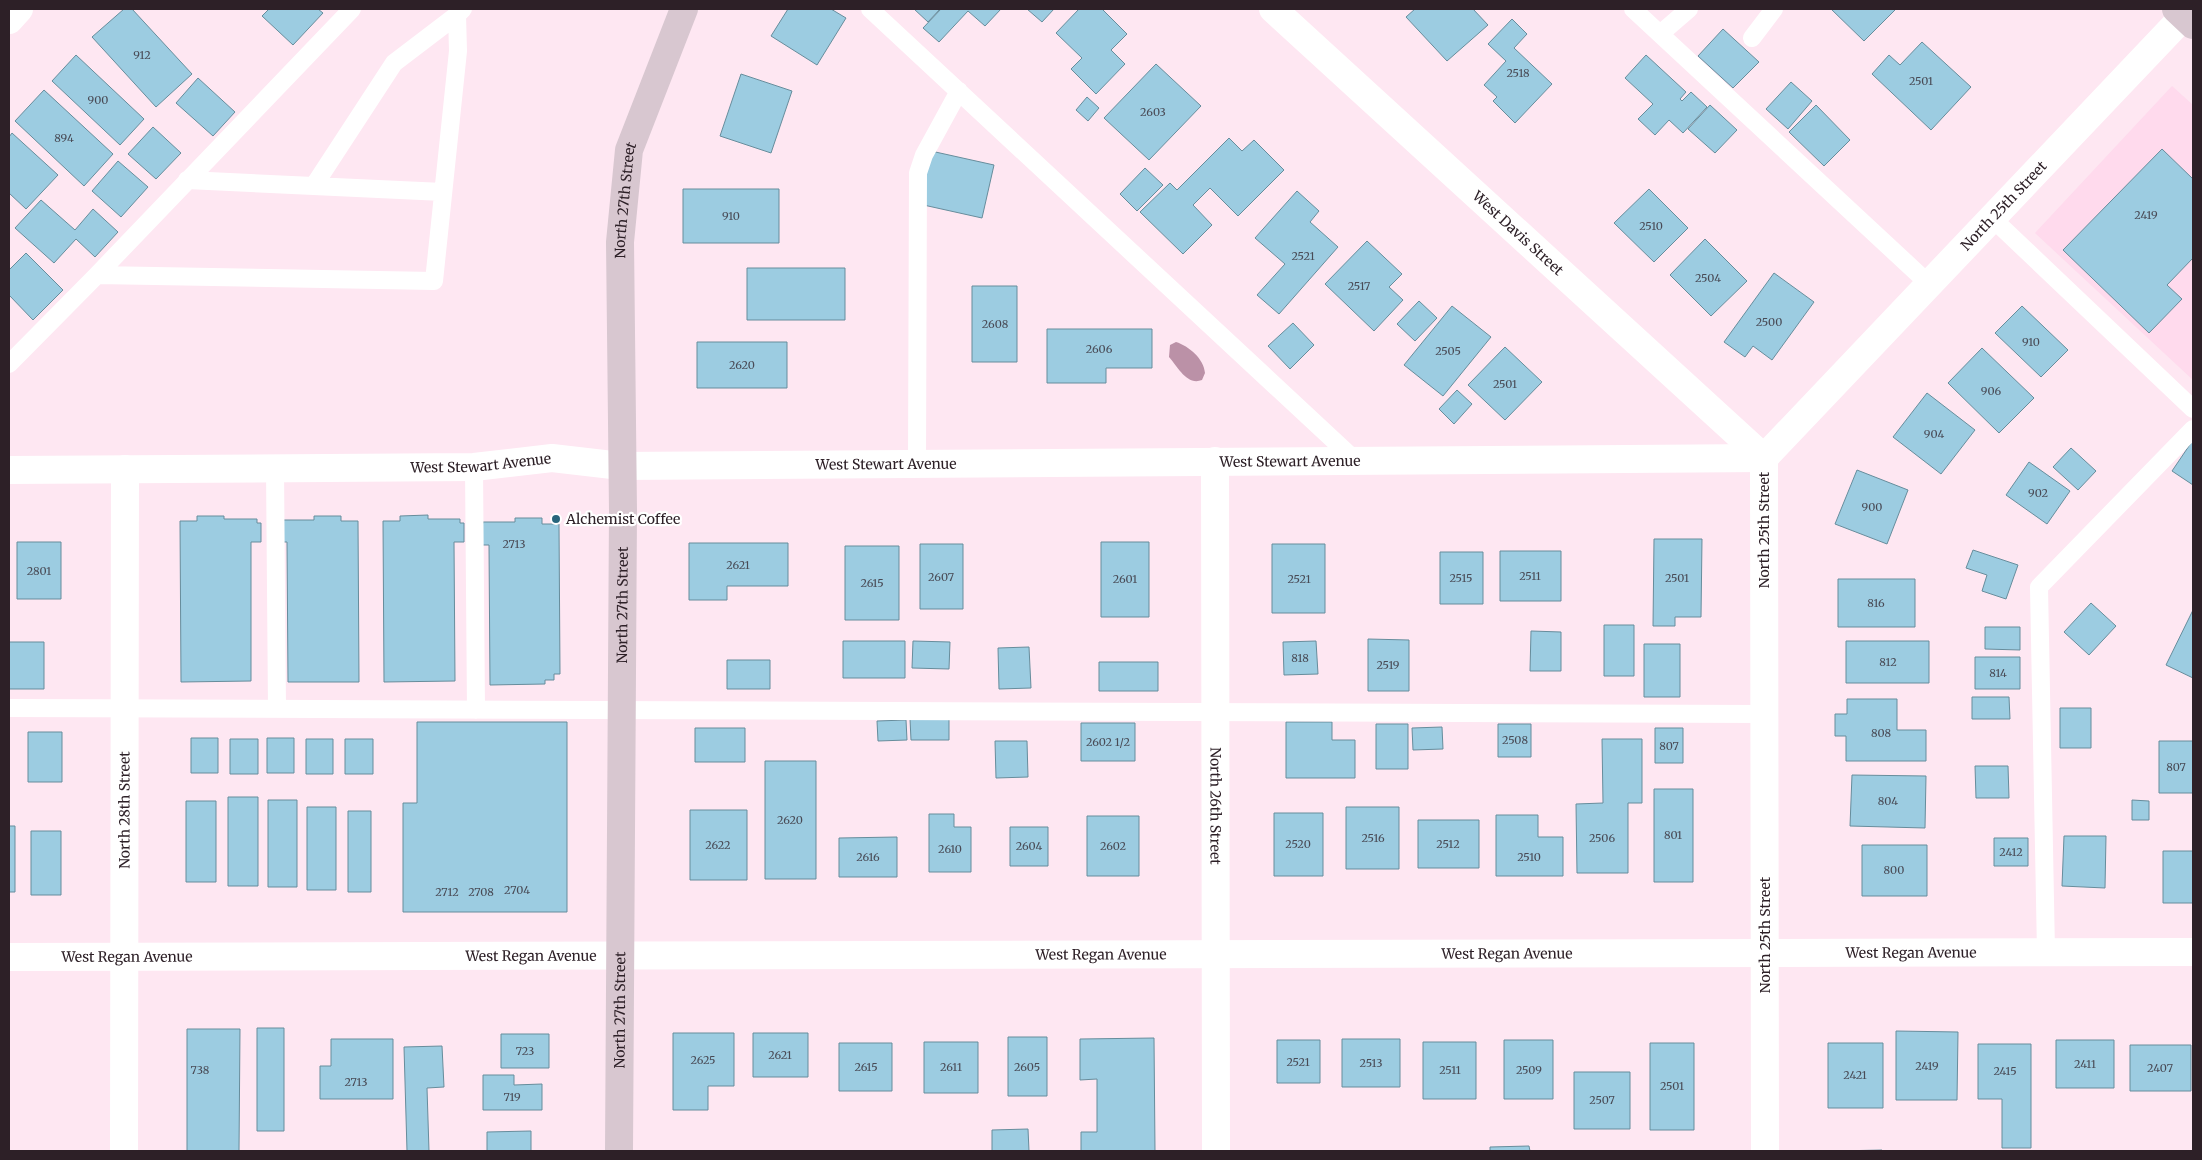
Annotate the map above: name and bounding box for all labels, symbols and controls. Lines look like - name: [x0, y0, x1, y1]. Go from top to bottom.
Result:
- house number: 912: [133, 48, 151, 62]
- house number: 2518: [1506, 66, 1530, 80]
- house number: 2501: [1909, 74, 1933, 88]
- house number: 900: [88, 93, 108, 107]
- house number: 2603: [1140, 105, 1166, 119]
- house number: 894: [54, 131, 74, 145]
- street label: North 27th Street: [611, 139, 640, 259]
- street label: North 25th Street: [1957, 157, 2051, 254]
- street label: West Davis Street: [1468, 186, 1568, 280]
- house number: 2419: [2134, 208, 2158, 222]
- house number: 910: [722, 209, 740, 223]
- house number: 2510: [1639, 219, 1663, 233]
- house number: 2521: [1291, 249, 1315, 263]
- house number: 2504: [1695, 271, 1721, 285]
- house number: 2517: [1348, 279, 1370, 293]
- house number: 2500: [1756, 315, 1782, 329]
- house number: 2608: [982, 317, 1009, 331]
- house number: 910: [2022, 335, 2040, 349]
- house number: 2606: [1086, 342, 1113, 356]
- house number: 2505: [1435, 344, 1461, 358]
- house number: 2620: [729, 358, 755, 372]
- house number: 2501: [1493, 377, 1517, 391]
- house number: 906: [1981, 384, 2002, 398]
- house number: 904: [1924, 427, 1944, 441]
- street label: West Stewart Avenue: [409, 449, 552, 476]
- street label: West Stewart Avenue: [1218, 452, 1361, 471]
- street label: West Stewart Avenue: [814, 455, 957, 474]
- street label: North 25th Street: [1755, 471, 1773, 588]
- house number: 902: [2028, 486, 2048, 500]
- house number: 900: [1862, 500, 1882, 514]
- place label: Alchemist Coffee: [565, 510, 680, 528]
- marker: Alchemist Coffee: [550, 513, 562, 525]
- house number: 2713: [502, 537, 526, 551]
- street label: North 27th Street: [613, 546, 632, 663]
- house number: 2621: [726, 558, 750, 572]
- house number: 2801: [27, 564, 51, 578]
- house number: 2511: [1519, 569, 1541, 583]
- house number: 2607: [928, 570, 954, 584]
- house number: 2515: [1449, 571, 1473, 585]
- house number: 2501: [1665, 571, 1689, 585]
- house number: 2601: [1113, 572, 1137, 586]
- house number: 2521: [1287, 572, 1311, 586]
- house number: 2615: [860, 576, 884, 590]
- house number: 816: [1867, 596, 1885, 610]
- house number: 818: [1291, 651, 1309, 665]
- house number: 812: [1879, 655, 1897, 669]
- house number: 2519: [1376, 658, 1400, 672]
- house number: 814: [1989, 666, 2007, 680]
- house number: 808: [1871, 726, 1892, 740]
- house number: 2508: [1502, 733, 1528, 747]
- house number: 2602 1/2: [1086, 735, 1130, 749]
- house number: 807: [1659, 739, 1679, 753]
- street label: North 26th Street: [1206, 747, 1225, 865]
- street label: North 28th Street: [115, 751, 134, 869]
- house number: 807: [2166, 760, 2186, 774]
- house number: 804: [1878, 794, 1898, 808]
- house number: 2620: [777, 813, 803, 827]
- house number: 801: [1664, 828, 1682, 842]
- house number: 2516: [1361, 831, 1385, 845]
- house number: 2506: [1589, 831, 1615, 845]
- house number: 2520: [1285, 837, 1311, 851]
- house number: 2512: [1436, 837, 1460, 851]
- house number: 2622: [705, 838, 731, 852]
- house number: 2604: [1016, 839, 1043, 853]
- house number: 2602: [1100, 839, 1126, 853]
- house number: 2610: [938, 842, 962, 856]
- house number: 2412: [1999, 845, 2023, 859]
- house number: 2616: [856, 850, 880, 864]
- house number: 2510: [1517, 850, 1541, 864]
- house number: 800: [1884, 863, 1904, 877]
- street label: North 25th Street: [1756, 876, 1774, 993]
- house number: 2704: [504, 883, 530, 897]
- house number: 2712: [435, 885, 459, 899]
- house number: 2708: [468, 885, 494, 899]
- street label: West Regan Avenue: [1844, 943, 1977, 962]
- street label: West Regan Avenue: [1440, 944, 1573, 963]
- street label: West Regan Avenue: [1034, 945, 1167, 964]
- street label: West Regan Avenue: [464, 947, 597, 965]
- street label: West Regan Avenue: [60, 948, 193, 966]
- street label: North 27th Street: [611, 951, 629, 1068]
- house number: 723: [516, 1044, 534, 1058]
- house number: 2621: [768, 1048, 792, 1062]
- house number: 2625: [690, 1053, 716, 1067]
- house number: 2521: [1286, 1055, 1310, 1069]
- house number: 2513: [1360, 1056, 1382, 1070]
- house number: 2411: [2074, 1057, 2096, 1071]
- house number: 2419: [1915, 1059, 1939, 1073]
- house number: 2615: [854, 1060, 878, 1074]
- house number: 2611: [940, 1060, 962, 1074]
- house number: 2605: [1014, 1060, 1040, 1074]
- house number: 2407: [2147, 1061, 2173, 1075]
- house number: 738: [191, 1063, 210, 1077]
- house number: 2511: [1439, 1063, 1461, 1077]
- house number: 2509: [1516, 1063, 1542, 1077]
- house number: 2415: [1993, 1064, 2017, 1078]
- house number: 2421: [1843, 1068, 1867, 1082]
- house number: 2713: [344, 1075, 368, 1089]
- house number: 2501: [1660, 1079, 1684, 1093]
- house number: 719: [503, 1090, 521, 1104]
- house number: 2507: [1589, 1093, 1615, 1107]

